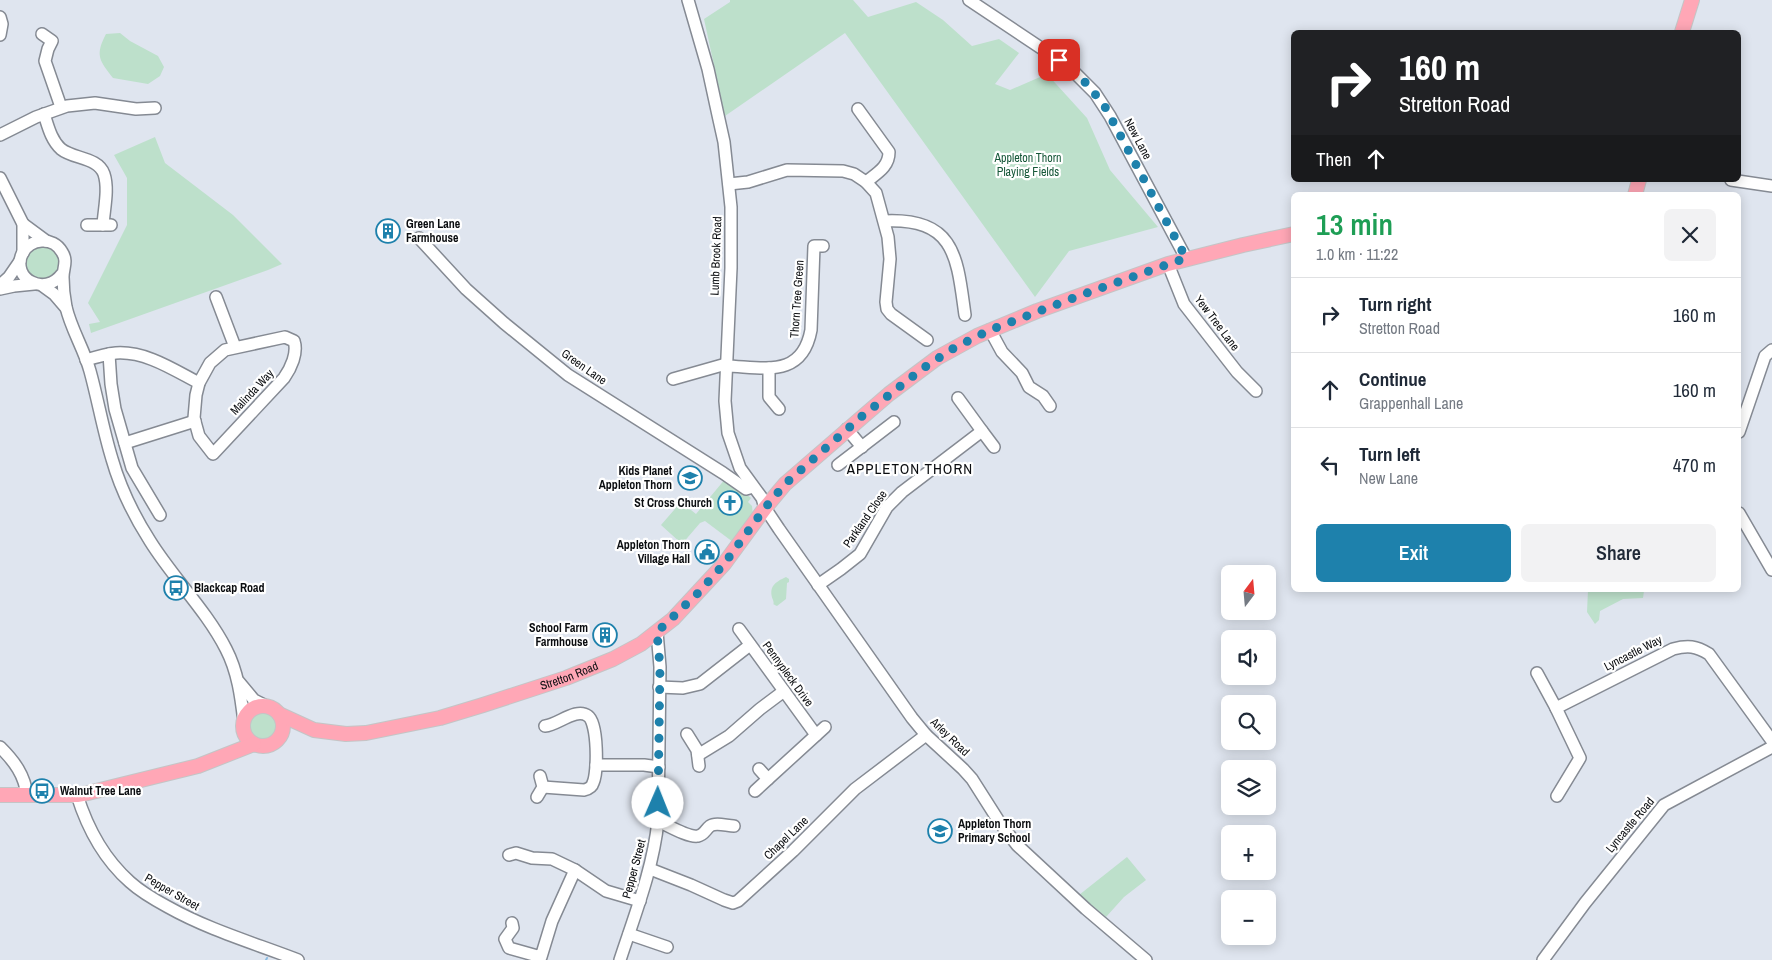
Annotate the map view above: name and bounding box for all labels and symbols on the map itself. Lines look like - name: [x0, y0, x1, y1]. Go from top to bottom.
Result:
- pin: [1038, 39, 1080, 81]
- street label: New Lane: [1121, 116, 1155, 162]
- park label: Appleton Thorn Playing Fields: [993, 150, 1062, 180]
- place label: Green Lane Farmhouse: [406, 216, 461, 246]
- street label: Lumb Brook Road: [707, 216, 725, 296]
- building icon: Green Lane Farmhouse: [375, 218, 401, 244]
- street label: Thorn Tree Green: [786, 259, 808, 339]
- street label: Yew Tree Lane: [1191, 292, 1243, 354]
- street label: Green Lane: [558, 346, 610, 388]
- street label: Malinda Way: [227, 366, 277, 418]
- district label: APPLETON THORN: [846, 458, 973, 479]
- place label: Kids Planet Appleton Thorn: [599, 463, 673, 493]
- school or university icon: Kids Planet Appleton Thorn: [677, 465, 703, 491]
- street label: Parkland Close: [839, 487, 891, 551]
- church icon: St Cross Church: [717, 490, 743, 516]
- place label: St Cross Church: [634, 495, 712, 511]
- place label: Appleton Thorn Village Hall: [617, 537, 690, 567]
- public building icon: Appleton Thorn Village Hall: [694, 539, 720, 565]
- north arrow: [1221, 565, 1276, 620]
- bus stop icon: Blackcap Road: [163, 575, 189, 601]
- place label: Blackcap Road: [194, 580, 265, 596]
- place label: School Farm Farmhouse: [529, 620, 589, 650]
- building icon: School Farm Farmhouse: [592, 622, 618, 648]
- street label: Lyncastle Way: [1601, 631, 1665, 674]
- street label: Pennypleck Drive: [759, 638, 817, 710]
- street label: Stretton Road: [538, 658, 600, 694]
- street label: Arley Road: [926, 714, 973, 760]
- position arrow: [631, 776, 683, 828]
- bus stop icon: Walnut Tree Lane: [29, 778, 55, 804]
- place label: Walnut Tree Lane: [60, 783, 142, 799]
- street label: Lyncastle Road: [1602, 794, 1658, 856]
- street label: Chapel Lane: [760, 813, 812, 863]
- place label: Appleton Thorn Primary School: [958, 816, 1031, 846]
- school or university icon: Appleton Thorn Primary School: [927, 818, 953, 844]
- street label: Pepper Street: [618, 837, 650, 900]
- street label: Pepper Street: [142, 870, 203, 914]

